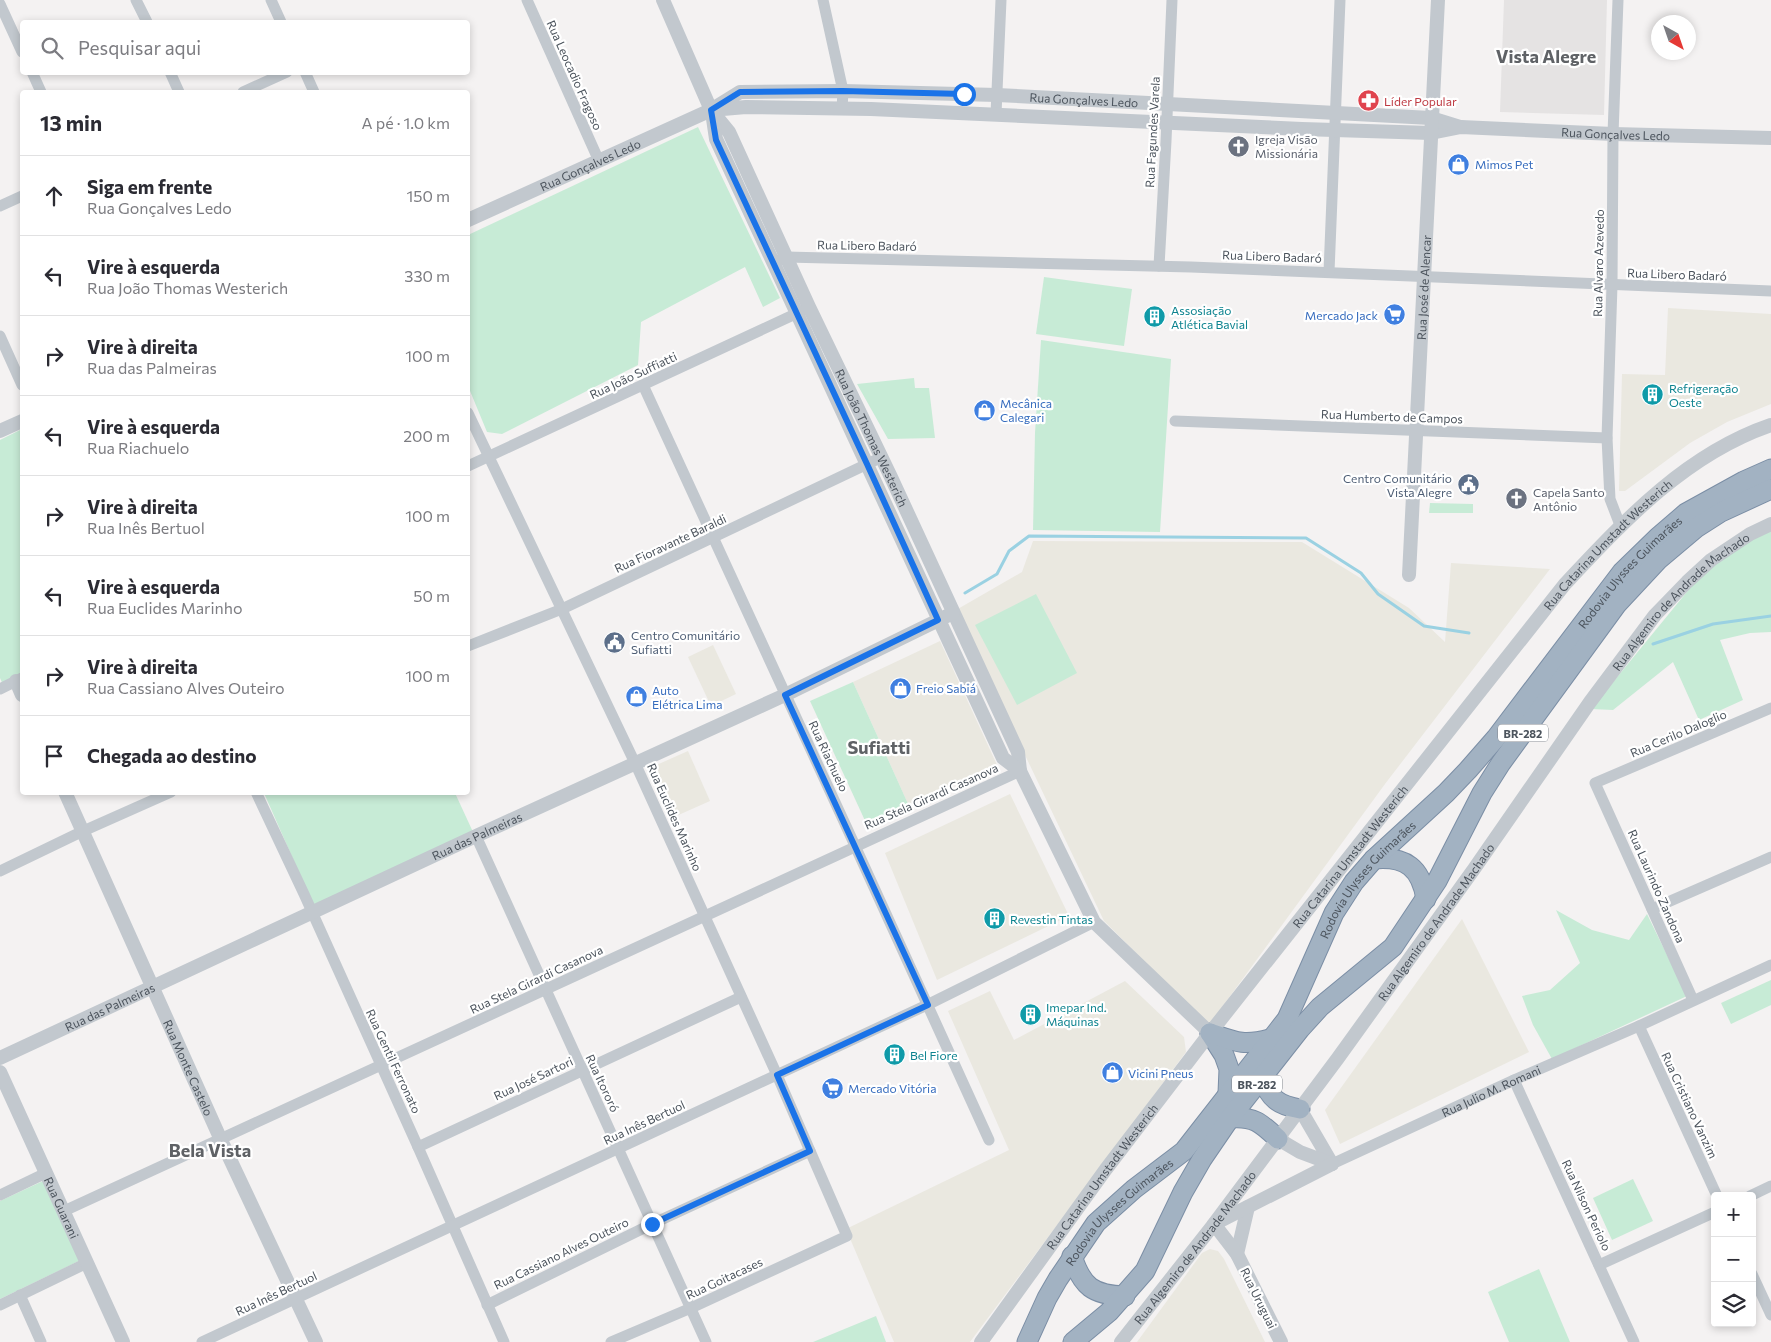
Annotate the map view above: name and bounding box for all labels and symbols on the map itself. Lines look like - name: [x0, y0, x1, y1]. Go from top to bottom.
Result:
- north arrow: [1651, 15, 1696, 60]
- street label: Rua Leocadio Fragoso: [544, 18, 606, 132]
- district label: Vista Alegre: [1496, 45, 1596, 67]
- street label: Rua Fagundes Varela: [1142, 76, 1162, 188]
- route start: [953, 83, 976, 106]
- pharmacy icon: Líder Popular: [1356, 89, 1380, 113]
- street label: Rua Gonçalves Ledo: [1029, 90, 1139, 109]
- place label: Líder Popular: [1384, 94, 1457, 108]
- street label: Rua Gonçalves Ledo: [1561, 125, 1670, 142]
- place label: Igreja Visão Missionária: [1255, 132, 1318, 160]
- church icon: Igreja Visão Missionária: [1227, 134, 1251, 158]
- street label: Rua Gonçalves Ledo: [538, 136, 643, 194]
- shop icon: Mimos Pet: [1447, 152, 1471, 176]
- place label: Mimos Pet: [1475, 157, 1533, 171]
- street label: Rua Alvaro Azevedo: [1590, 209, 1606, 317]
- street label: Rua José de Alencar: [1414, 234, 1433, 340]
- street label: Rua Libero Badaró: [817, 237, 917, 253]
- street label: Rua Libero Badaró: [1222, 247, 1322, 265]
- street label: Rua Libero Badaró: [1627, 265, 1727, 283]
- place label: Assosiação Atlética Bavial: [1171, 303, 1248, 331]
- supermarket icon: Mercado Jack: [1382, 303, 1406, 327]
- building icon: Assosiação Atlética Bavial: [1143, 305, 1167, 329]
- place label: Mercado Jack: [1305, 308, 1378, 323]
- street label: Rua João Suffiatti: [587, 349, 679, 402]
- street label: Rua João Thomas Westerich: [833, 367, 911, 509]
- place label: Refrigeração Oeste: [1669, 381, 1739, 409]
- building icon: Refrigeração Oeste: [1641, 383, 1665, 407]
- place label: Mecânica Calegari: [1000, 396, 1052, 424]
- shop icon: Mecânica Calegari: [972, 398, 996, 422]
- street label: Rua Humberto de Campos: [1321, 407, 1463, 425]
- place label: Centro Comunitário Vista Alegre: [1343, 471, 1452, 499]
- public building icon: Centro Comunitário Vista Alegre: [1456, 473, 1480, 497]
- street label: Rua Catarina Umstadt Westerich: [1540, 476, 1675, 613]
- place label: Capela Santo Antônio: [1533, 485, 1605, 513]
- church icon: Capela Santo Antônio: [1505, 487, 1529, 511]
- street label: Rua Fioravante Baraldi: [612, 511, 728, 575]
- street label: Rodovia Ulysses Guimarães: [1575, 513, 1684, 631]
- street label: Rua Algemiro de Andrade Machado: [1609, 530, 1752, 673]
- place label: Centro Comunitário Sufiatti: [631, 628, 740, 656]
- public building icon: Centro Comunitário Sufiatti: [603, 630, 627, 654]
- shop icon: Freio Sabiá: [888, 676, 912, 700]
- place label: Freio Sabiá: [916, 681, 976, 695]
- place label: Auto Elétrica Lima: [652, 683, 722, 711]
- shop icon: Auto Elétrica Lima: [624, 685, 648, 709]
- street label: Rua Cerilo Daloglio: [1628, 706, 1728, 760]
- street label: Rua Riachuelo: [806, 718, 852, 794]
- road number: BR-282: [1498, 724, 1548, 741]
- district label: Sufiatti: [847, 736, 911, 758]
- street label: Rua Stela Girardi Casanova: [862, 760, 1000, 832]
- street label: Rua Euclides Marinho: [645, 761, 705, 873]
- street label: Rua Catarina Umstadt Westerich: [1289, 782, 1410, 930]
- street label: Rua das Palmeiras: [430, 809, 524, 863]
- street label: Rodovia Ulysses Guimarães: [1317, 818, 1418, 941]
- street label: Rua Laurindo Zandona: [1626, 827, 1688, 945]
- street label: Rua Algemiro de Andrade Machado: [1375, 841, 1497, 1003]
- building icon: Revestin Tintas: [982, 907, 1006, 931]
- place label: Revestin Tintas: [1010, 912, 1093, 926]
- street label: Rua Stela Girardi Casanova: [467, 942, 605, 1016]
- street label: Rua das Palmeiras: [63, 980, 157, 1034]
- place label: Imepar Ind. Máquinas: [1046, 1000, 1107, 1028]
- building icon: Imepar Ind. Máquinas: [1018, 1002, 1042, 1026]
- street label: Rua Gentil Ferronato: [364, 1007, 424, 1115]
- street label: Rua Monte Castelo: [161, 1017, 216, 1118]
- building icon: Bel Fiore: [882, 1043, 906, 1067]
- place label: Bel Fiore: [910, 1048, 957, 1062]
- street label: Rua Cristiano Vanzim: [1659, 1050, 1721, 1160]
- street label: Rua Itororó: [584, 1052, 622, 1114]
- street label: Rua José Sartori: [491, 1054, 575, 1103]
- shop icon: Vicini Pneus: [1100, 1061, 1124, 1085]
- street label: Rua Julio M. Romani: [1439, 1062, 1543, 1120]
- place label: Vicini Pneus: [1128, 1066, 1194, 1080]
- supermarket icon: Mercado Vitória: [820, 1076, 844, 1100]
- road number: BR-282: [1232, 1076, 1282, 1092]
- place label: Mercado Vitória: [848, 1081, 936, 1095]
- street label: Rua Inês Bertuol: [601, 1097, 687, 1147]
- street label: Rua Catarina Umstadt Westerich: [1043, 1101, 1160, 1252]
- district label: Bela Vista: [169, 1139, 251, 1161]
- street label: Rodovia Ulysses Guimarães: [1062, 1155, 1176, 1268]
- street label: Rua Nilson Periolo: [1560, 1157, 1614, 1253]
- street label: Rua Algemiro de Andrade Machado: [1131, 1168, 1258, 1327]
- street label: Rua Guarani: [42, 1175, 82, 1241]
- route end: [641, 1213, 664, 1236]
- street label: Rua Cassiano Alves Outeiro: [491, 1214, 631, 1292]
- street label: Rua Goitacases: [683, 1254, 765, 1302]
- street label: Rua Uruguai: [1238, 1265, 1280, 1331]
- street label: Rua Inês Bertuol: [233, 1268, 319, 1318]

